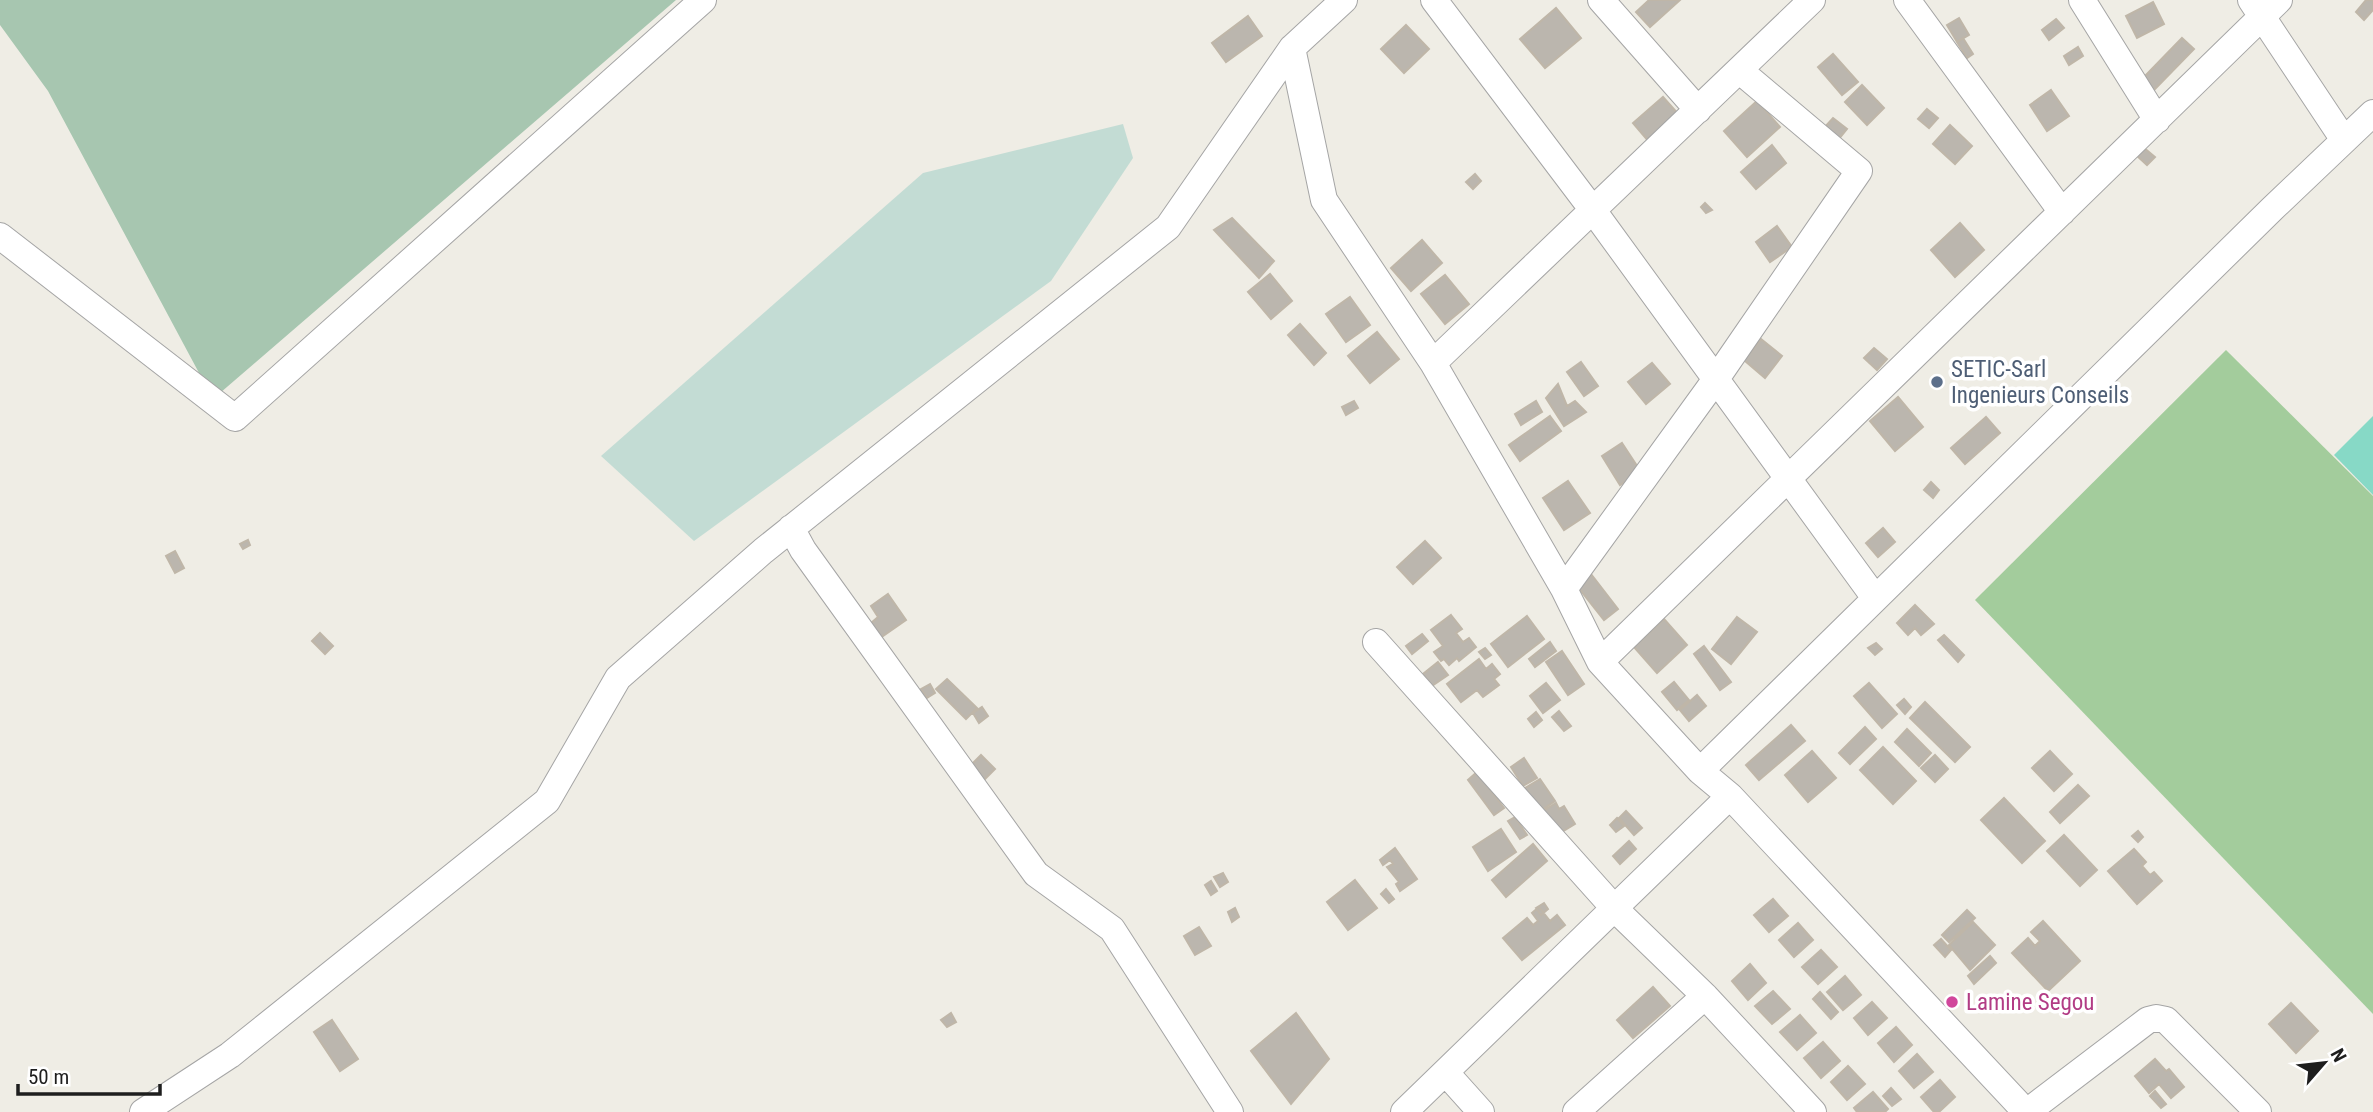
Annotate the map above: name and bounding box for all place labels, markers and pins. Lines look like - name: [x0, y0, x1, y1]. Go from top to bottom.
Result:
- place label: SETIC-Sarl Ingenieurs Conseils: [1951, 356, 2129, 409]
- marker: SETIC-Sarl Ingenieurs Conseils: [1929, 374, 1945, 390]
- place label: Lamine Segou: [1966, 989, 2094, 1016]
- marker: Lamine Segou: [1944, 994, 1960, 1010]

